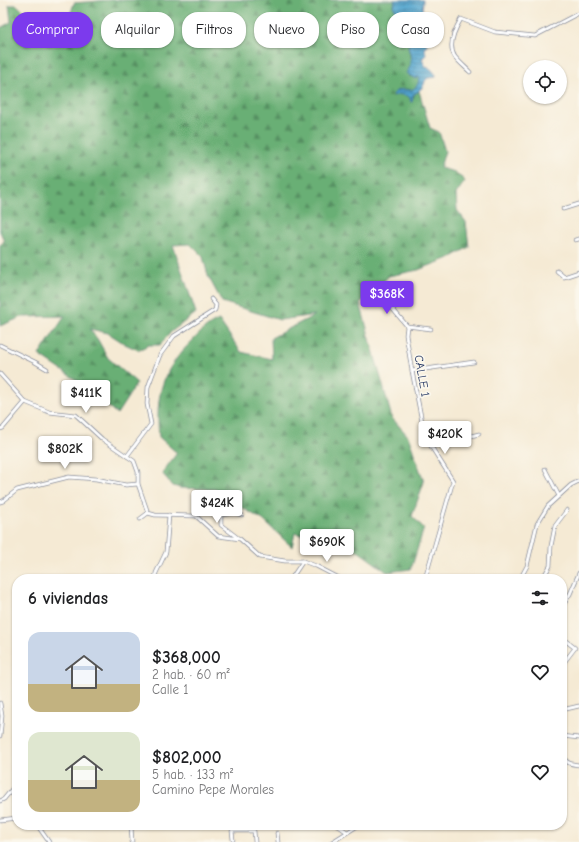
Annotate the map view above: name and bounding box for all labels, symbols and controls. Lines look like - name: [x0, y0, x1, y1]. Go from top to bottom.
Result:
- chip: Comprar: [12, 12, 93, 48]
- chip: Alquilar: [101, 12, 174, 48]
- chip: Filtros: [182, 12, 246, 48]
- chip: Nuevo: [254, 12, 319, 48]
- chip: Piso: [327, 12, 379, 48]
- chip: Casa: [387, 12, 444, 48]
- map controls: [523, 60, 567, 104]
- button: locate: [523, 60, 567, 104]
- pin: $368K: [359, 281, 415, 315]
- text: $368K: [369, 286, 405, 301]
- street label: CALLE 1: [411, 354, 433, 398]
- pin: $411K: [58, 380, 114, 414]
- text: $411K: [70, 385, 102, 400]
- pin: $420K: [417, 421, 473, 455]
- text: $420K: [427, 426, 463, 441]
- pin: $802K: [37, 436, 93, 470]
- text: $802K: [47, 441, 83, 456]
- pin: $424K: [189, 490, 245, 524]
- text: $424K: [200, 495, 234, 510]
- pin: $690K: [299, 529, 355, 563]
- text: $690K: [309, 534, 345, 549]
- icon: filters: [529, 587, 551, 609]
- text: 6 viviendas: [28, 589, 108, 608]
- icon: home: [60, 648, 108, 696]
- text: $368,000: [152, 648, 221, 667]
- icon: heart: [529, 661, 551, 683]
- text: 2 hab. · 60 m²: [152, 667, 230, 682]
- text: Calle 1: [152, 682, 188, 697]
- icon: home: [60, 748, 108, 796]
- text: $802,000: [152, 748, 222, 767]
- icon: heart: [529, 761, 551, 783]
- text: 5 hab. · 133 m²: [152, 767, 233, 782]
- text: Camino Pepe Morales: [152, 782, 274, 797]

